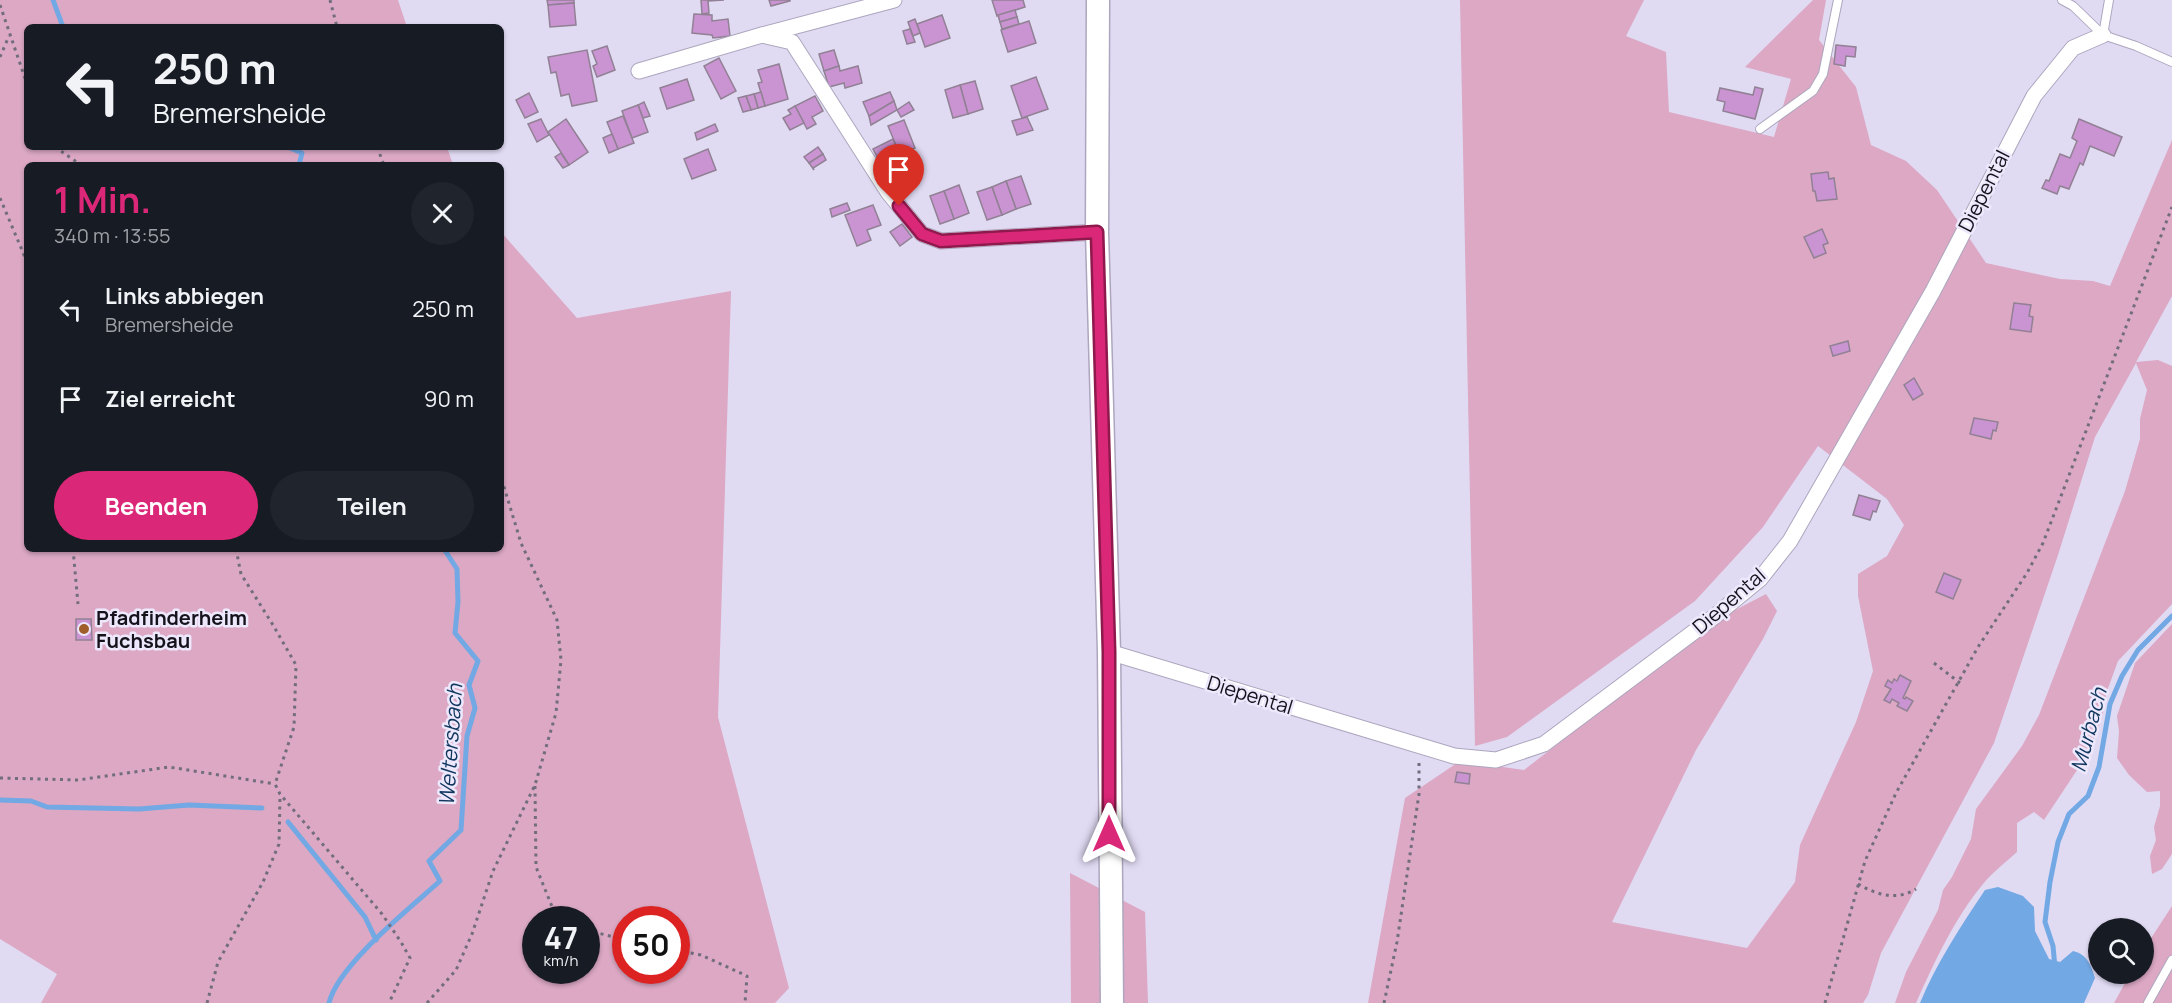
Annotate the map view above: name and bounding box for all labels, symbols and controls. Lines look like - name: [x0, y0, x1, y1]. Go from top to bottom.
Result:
- text: 250 m: [153, 39, 276, 97]
- icon: left: [54, 48, 132, 126]
- text: Bremersheide: [153, 94, 326, 131]
- pin: [873, 144, 924, 206]
- street label: Diepental: [1951, 145, 2016, 236]
- icon: arrive: [882, 153, 915, 186]
- text: 1 Min.: [54, 175, 151, 224]
- button: close: [411, 182, 474, 245]
- text: 340 m · 13:55: [54, 222, 170, 249]
- text: Links abbiegen: [105, 281, 264, 311]
- icon: left: [54, 293, 87, 326]
- text: 250 m: [412, 294, 474, 324]
- text: Bremersheide: [105, 311, 233, 338]
- icon: arrive: [54, 383, 87, 416]
- text: Ziel erreicht: [105, 384, 236, 414]
- text: 90 m: [424, 384, 474, 414]
- button: Beenden: [54, 471, 258, 540]
- button: Teilen: [270, 471, 474, 540]
- street label: Diepental: [1686, 561, 1771, 640]
- place label: Pfadfinderheim Fuchsbau: [96, 604, 247, 654]
- marker: Pfadfinderheim Fuchsbau: [77, 622, 91, 636]
- street label: Diepental: [1204, 669, 1296, 720]
- water label: Weltersbach: [432, 681, 468, 807]
- water label: Murbach: [2063, 683, 2113, 775]
- position arrow: [1077, 802, 1141, 866]
- speed limit sign: 50: [612, 906, 690, 984]
- text: 47: [544, 917, 578, 958]
- map controls: [2088, 918, 2154, 984]
- button: search: [2088, 918, 2154, 984]
- text: km/h: [544, 950, 578, 971]

